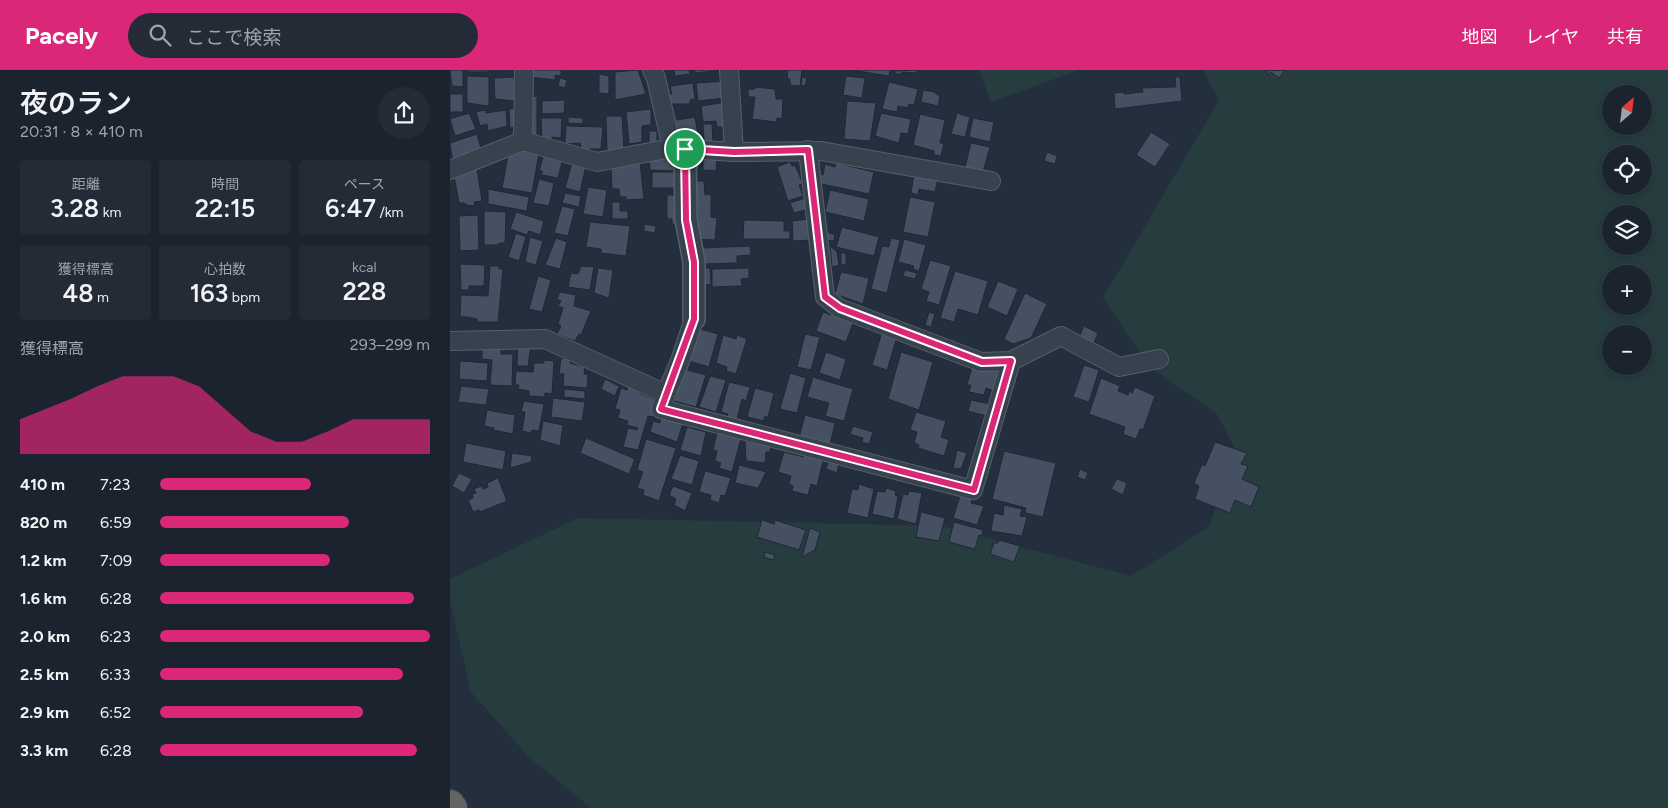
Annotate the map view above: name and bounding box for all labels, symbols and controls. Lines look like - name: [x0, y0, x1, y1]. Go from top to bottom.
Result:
- search box: [128, 13, 478, 58]
- text: Pacely: [25, 21, 98, 50]
- icon: search: [146, 21, 174, 49]
- text: ここで検索: [186, 26, 281, 49]
- text: 地図: [1462, 26, 1498, 48]
- text: レイヤ: [1526, 26, 1579, 48]
- text: 共有: [1607, 26, 1643, 48]
- north arrow: [1602, 85, 1652, 135]
- map controls: [1602, 85, 1652, 375]
- text: 夜のラン: [20, 86, 132, 120]
- button: share: [378, 87, 430, 139]
- text: 20:31 · 8 × 410 m: [20, 122, 143, 141]
- pin: [664, 128, 706, 170]
- icon: arrive: [671, 135, 699, 163]
- button: locate: [1602, 145, 1652, 195]
- text: 距離: [72, 176, 100, 193]
- text: 時間: [211, 176, 239, 193]
- text: ペース: [344, 176, 385, 193]
- text: 3.28: [50, 193, 99, 223]
- text: 22:15: [195, 193, 255, 223]
- text: 6:47: [325, 193, 376, 223]
- text: km: [99, 204, 121, 221]
- text: /km: [376, 204, 404, 221]
- button: layers: [1602, 205, 1652, 255]
- text: kcal: [352, 259, 377, 276]
- text: 獲得標高: [58, 261, 114, 278]
- text: 心拍数: [204, 261, 246, 278]
- button: +: [1602, 265, 1652, 315]
- text: 228: [342, 276, 386, 306]
- text: 48: [62, 278, 93, 308]
- text: 163: [190, 278, 228, 308]
- text: m: [93, 289, 109, 306]
- text: bpm: [228, 289, 260, 306]
- button: −: [1602, 325, 1652, 375]
- text: 293–299 m: [350, 335, 430, 354]
- text: 獲得標高: [20, 339, 84, 358]
- text: 410 m: [20, 475, 65, 494]
- text: 7:23: [100, 475, 130, 494]
- text: 820 m: [20, 513, 67, 532]
- text: 6:59: [100, 513, 131, 532]
- text: 1.2 km: [20, 551, 66, 570]
- text: 7:09: [100, 551, 132, 570]
- text: 1.6 km: [20, 589, 66, 608]
- text: 6:28: [100, 589, 132, 608]
- text: 2.0 km: [20, 627, 70, 646]
- text: 6:23: [100, 627, 131, 646]
- text: 2.5 km: [20, 665, 69, 684]
- text: 6:33: [100, 665, 131, 684]
- text: 2.9 km: [20, 703, 69, 722]
- text: 6:52: [100, 703, 131, 722]
- text: 3.3 km: [20, 741, 68, 760]
- text: 6:28: [100, 741, 132, 760]

